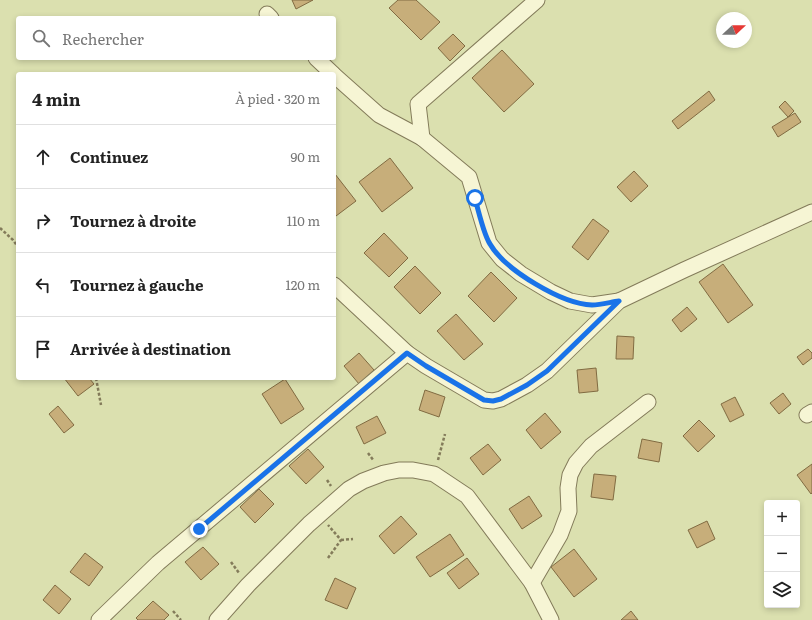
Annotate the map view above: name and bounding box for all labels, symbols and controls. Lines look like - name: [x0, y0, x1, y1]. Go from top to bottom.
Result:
- north arrow: [716, 12, 752, 48]
- search box: [16, 16, 336, 60]
- icon: search: [30, 27, 52, 49]
- text: Rechercher: [62, 27, 144, 50]
- text: 4 min: [32, 86, 81, 111]
- text: À pied · 320 m: [235, 89, 320, 108]
- text: Continuez: [70, 145, 148, 168]
- icon: ahead: [32, 146, 54, 168]
- text: 90 m: [290, 147, 320, 166]
- route start: [466, 189, 484, 207]
- text: Tournez à droite: [70, 209, 196, 232]
- icon: right: [32, 210, 54, 232]
- text: 110 m: [287, 211, 320, 230]
- text: Tournez à gauche: [70, 273, 203, 296]
- icon: left: [32, 274, 54, 296]
- text: 120 m: [285, 275, 320, 294]
- text: Arrivée à destination: [70, 337, 231, 360]
- icon: arrive: [32, 338, 54, 360]
- map controls: [764, 500, 800, 608]
- button: +: [764, 500, 800, 536]
- route end: [190, 520, 208, 538]
- button: −: [764, 536, 800, 572]
- button: layers: [764, 572, 800, 608]

